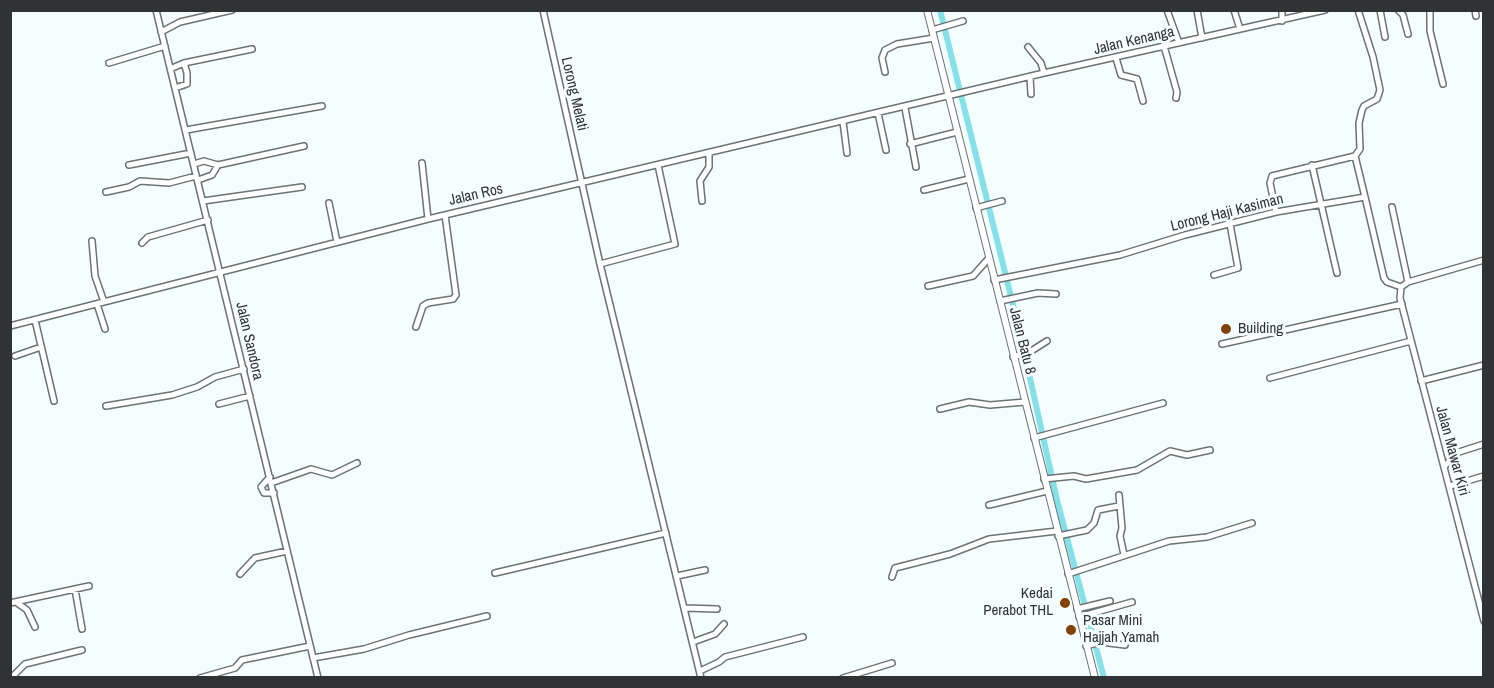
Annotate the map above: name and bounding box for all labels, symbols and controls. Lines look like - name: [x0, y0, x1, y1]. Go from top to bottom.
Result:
- street label: Jalan Kenanga: [1092, 23, 1176, 59]
- street label: Lorong Melati: [557, 55, 591, 133]
- street label: Jalan Ros: [447, 180, 505, 210]
- street label: Lorong Haji Kasiman: [1169, 190, 1285, 236]
- street label: Jalan Sandora: [231, 300, 267, 382]
- street label: Jalan Batu 8: [1005, 306, 1039, 376]
- place label: Building: [1238, 320, 1283, 338]
- marker: Building: [1219, 322, 1233, 336]
- street label: Jalan Mawar Kiri: [1431, 404, 1473, 498]
- place label: Kedai Perabot THL: [983, 585, 1053, 620]
- marker: Kedai Perabot THL: [1058, 596, 1072, 610]
- place label: Pasar Mini Hajjah Yamah: [1083, 612, 1159, 647]
- marker: Pasar Mini Hajjah Yamah: [1064, 623, 1078, 637]

